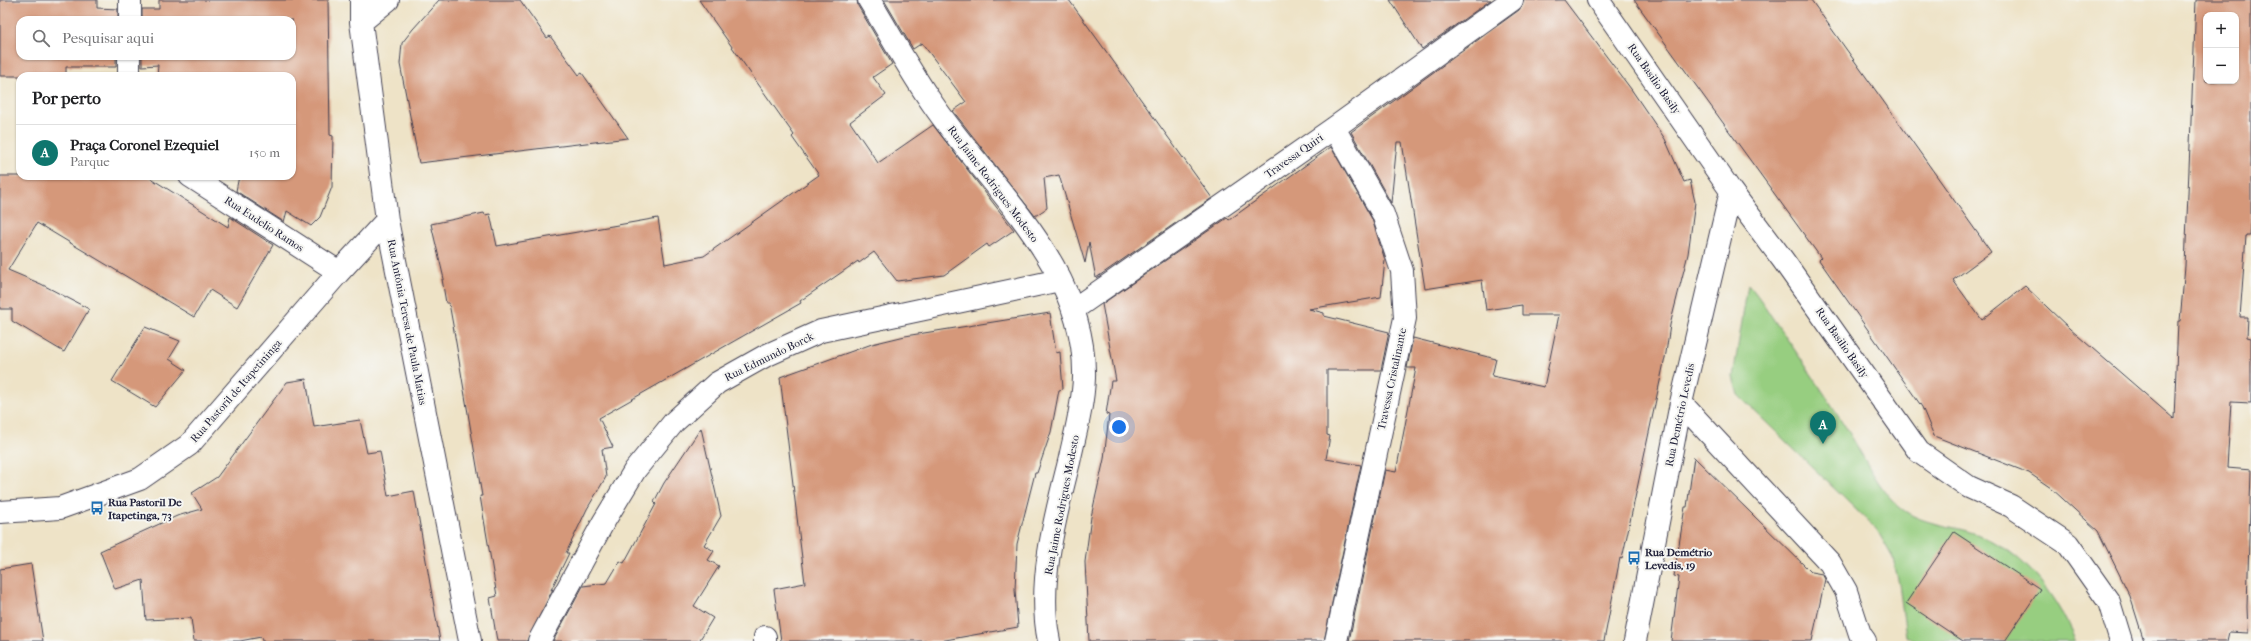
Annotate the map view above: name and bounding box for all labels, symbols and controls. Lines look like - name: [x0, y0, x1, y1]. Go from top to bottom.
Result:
- map controls: [2203, 12, 2239, 84]
- button: +: [2203, 12, 2239, 48]
- search box: [16, 16, 296, 60]
- icon: search: [30, 27, 52, 49]
- text: Pesquisar aqui: [62, 29, 154, 47]
- street label: Rua Basilio Basily: [1625, 41, 1684, 118]
- button: −: [2203, 48, 2239, 84]
- text: Por perto: [32, 88, 101, 108]
- street label: Rua Jaime Rodrigues Modesto: [945, 123, 1041, 245]
- street label: Travessa Quiri: [1262, 131, 1326, 181]
- text: Praça Coronel Ezequiel: [70, 136, 219, 154]
- text: A: [41, 145, 49, 160]
- text: 150 m: [249, 145, 280, 160]
- text: Parque: [70, 154, 110, 169]
- street label: Rua Eudelio Ramos: [222, 194, 306, 254]
- street label: Rua Antônia Teresa de Paula Matias: [385, 238, 429, 406]
- street label: Rua Basilio Basily: [1813, 305, 1872, 382]
- street label: Travessa Cristalinante: [1375, 326, 1409, 431]
- street label: Rua Edmundo Borck: [722, 330, 816, 384]
- street label: Rua Pastoril de Itapetininga: [188, 336, 285, 445]
- street label: Rua Demétrio Levedis: [1663, 362, 1697, 468]
- pin: A: [1810, 411, 1836, 444]
- your location: [1109, 417, 1129, 437]
- street label: Rua Jaime Rodrigues Modesto: [1042, 433, 1082, 576]
- place label: Rua Pastoril De Itapetinga, 73: [108, 496, 182, 522]
- bus stop icon: Rua Pastoril De Itapetinga, 73: [89, 500, 105, 516]
- place label: Rua Demétrio Levedis, 19: [1645, 546, 1713, 572]
- bus stop icon: Rua Demétrio Levedis, 19: [1626, 550, 1642, 566]

